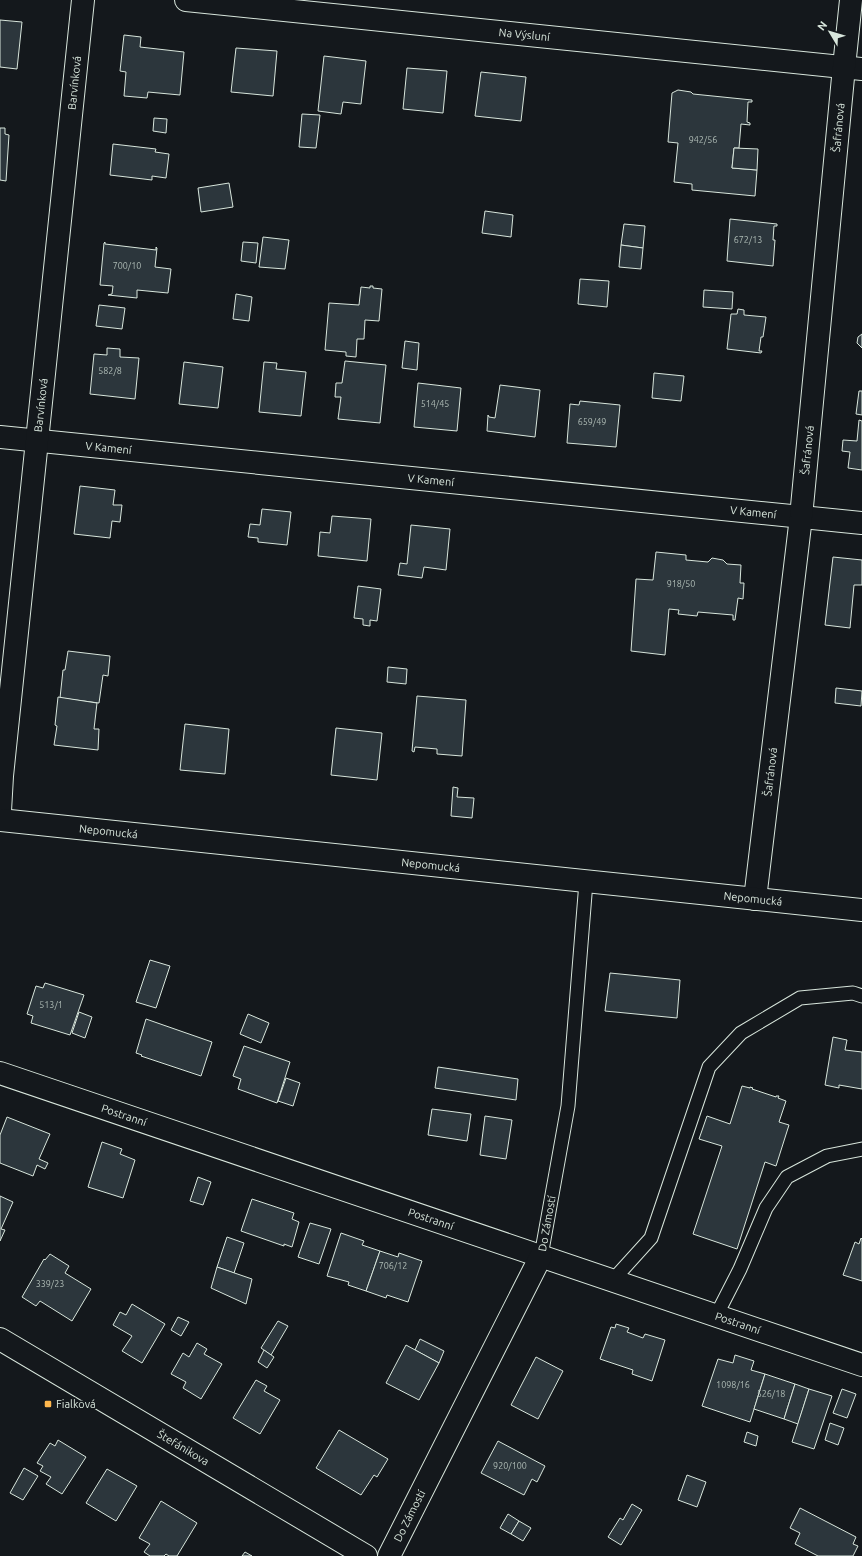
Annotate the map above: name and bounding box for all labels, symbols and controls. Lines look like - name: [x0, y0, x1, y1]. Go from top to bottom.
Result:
- north arrow: [810, 12, 850, 52]
- text: N: [815, 19, 829, 33]
- street label: Na Výsluní: [498, 26, 551, 43]
- street label: Barvínková: [66, 55, 83, 110]
- street label: Šafránová: [829, 102, 847, 153]
- house number: 942/56: [689, 135, 717, 145]
- house number: 672/13: [734, 235, 762, 245]
- house number: 700/10: [113, 261, 141, 271]
- house number: 582/8: [98, 366, 122, 376]
- street label: Barvínková: [32, 377, 49, 433]
- house number: 514/45: [421, 399, 449, 409]
- house number: 659/49: [578, 417, 606, 427]
- street label: Šafránová: [798, 425, 816, 475]
- street label: V Kamení: [85, 440, 132, 456]
- street label: V Kamení: [407, 472, 455, 488]
- street label: V Kamení: [730, 504, 777, 520]
- house number: 918/50: [667, 579, 695, 589]
- street label: Šafránová: [760, 747, 779, 797]
- street label: Nepomucká: [78, 822, 138, 840]
- street label: Nepomucká: [401, 856, 461, 874]
- street label: Nepomucká: [723, 890, 783, 908]
- house number: 513/1: [39, 1000, 63, 1010]
- street label: Postranní: [100, 1102, 149, 1128]
- street label: Do Zámostí: [536, 1194, 558, 1252]
- street label: Postranní: [407, 1206, 455, 1232]
- house number: 706/12: [379, 1261, 407, 1271]
- house number: 339/23: [36, 1279, 64, 1289]
- street label: Postranní: [714, 1310, 762, 1336]
- house number: 1098/16: [716, 1380, 750, 1390]
- house number: 526/18: [757, 1389, 785, 1399]
- place label: Fialková: [56, 1398, 96, 1410]
- marker: Fialková: [43, 1399, 53, 1409]
- street label: Štefánikova: [155, 1427, 211, 1468]
- house number: 920/100: [493, 1461, 527, 1471]
- street label: Do Zámostí: [391, 1488, 428, 1544]

